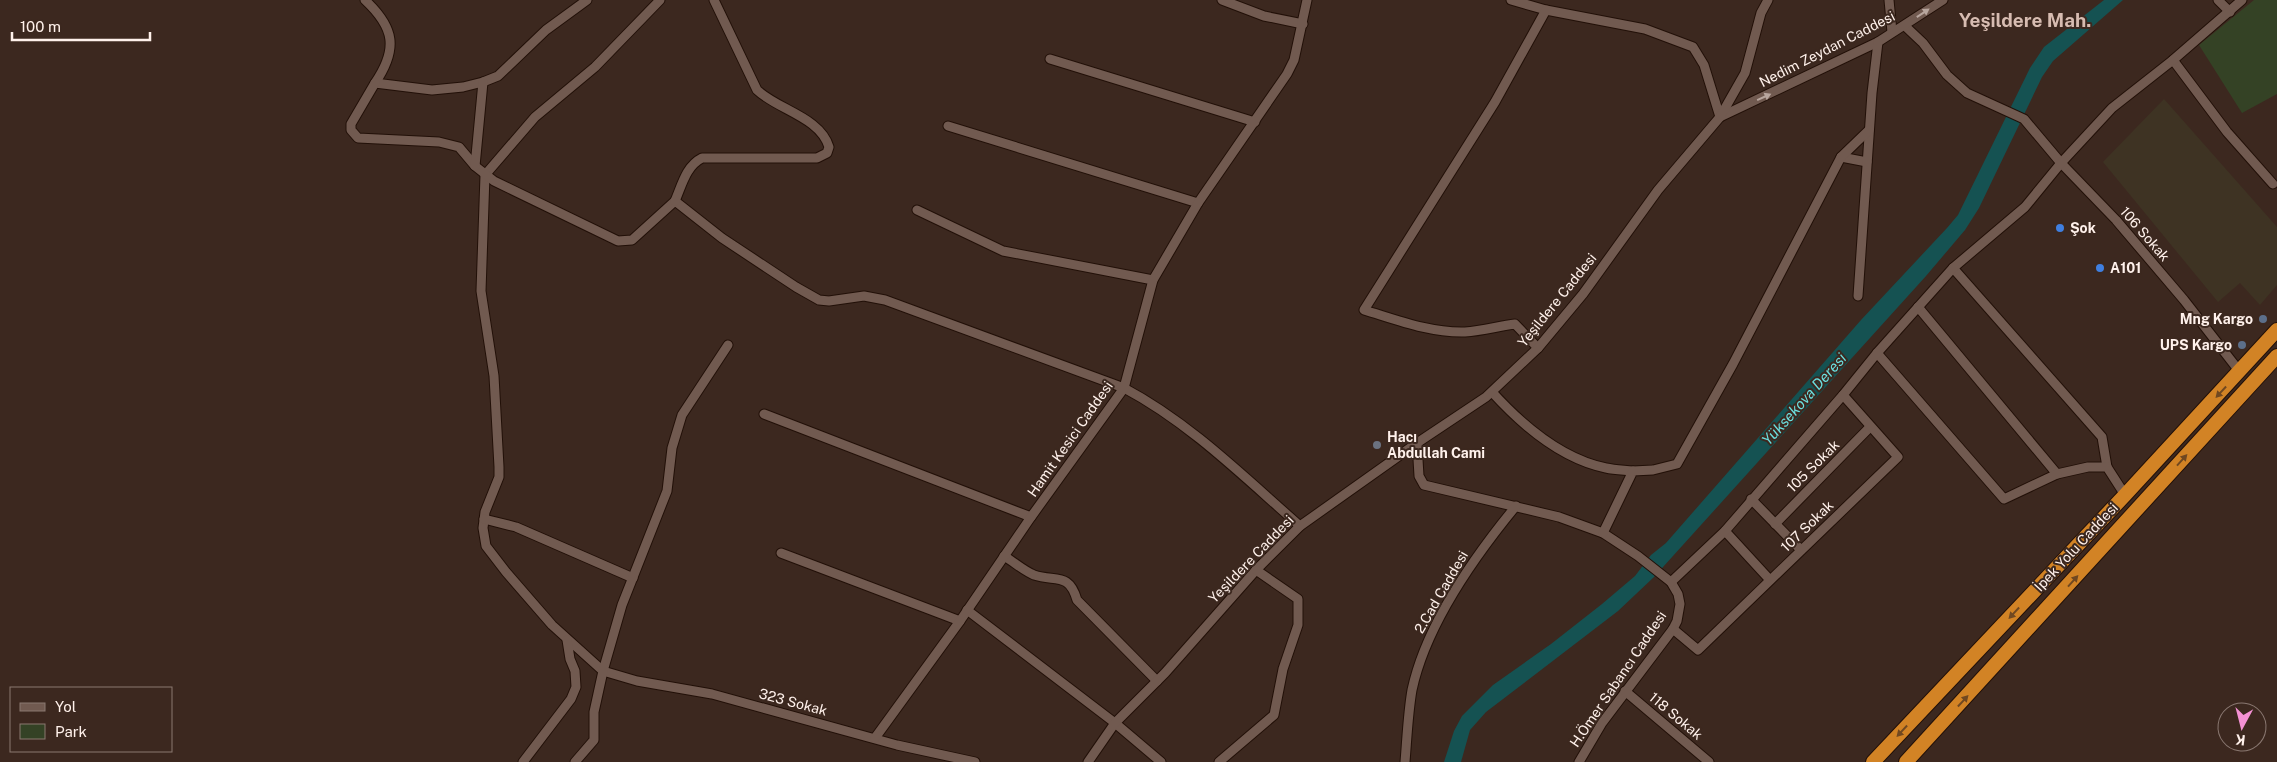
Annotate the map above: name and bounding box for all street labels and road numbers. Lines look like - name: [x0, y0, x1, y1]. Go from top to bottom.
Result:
- street label: Nedim Zeydan Caddesi: [1757, 8, 1897, 90]
- street label: 106 Sokak: [2117, 204, 2173, 265]
- street label: Yeşildere Caddesi: [1514, 250, 1600, 350]
- street label: Hamit Kesici Caddesi: [1024, 378, 1116, 500]
- street label: 105 Sokak: [1784, 436, 1843, 495]
- street label: 107 Sokak: [1778, 497, 1837, 555]
- street label: İpek Yolu Caddesi: [2029, 498, 2121, 595]
- street label: Yeşildere Caddesi: [1205, 512, 1297, 606]
- street label: 2.Cad Caddesi: [1411, 548, 1471, 636]
- street label: H.Ömer Sabancı Caddesi: [1565, 607, 1669, 750]
- street label: 323 Sokak: [757, 685, 829, 719]
- street label: 118 Sokak: [1646, 689, 1706, 743]

